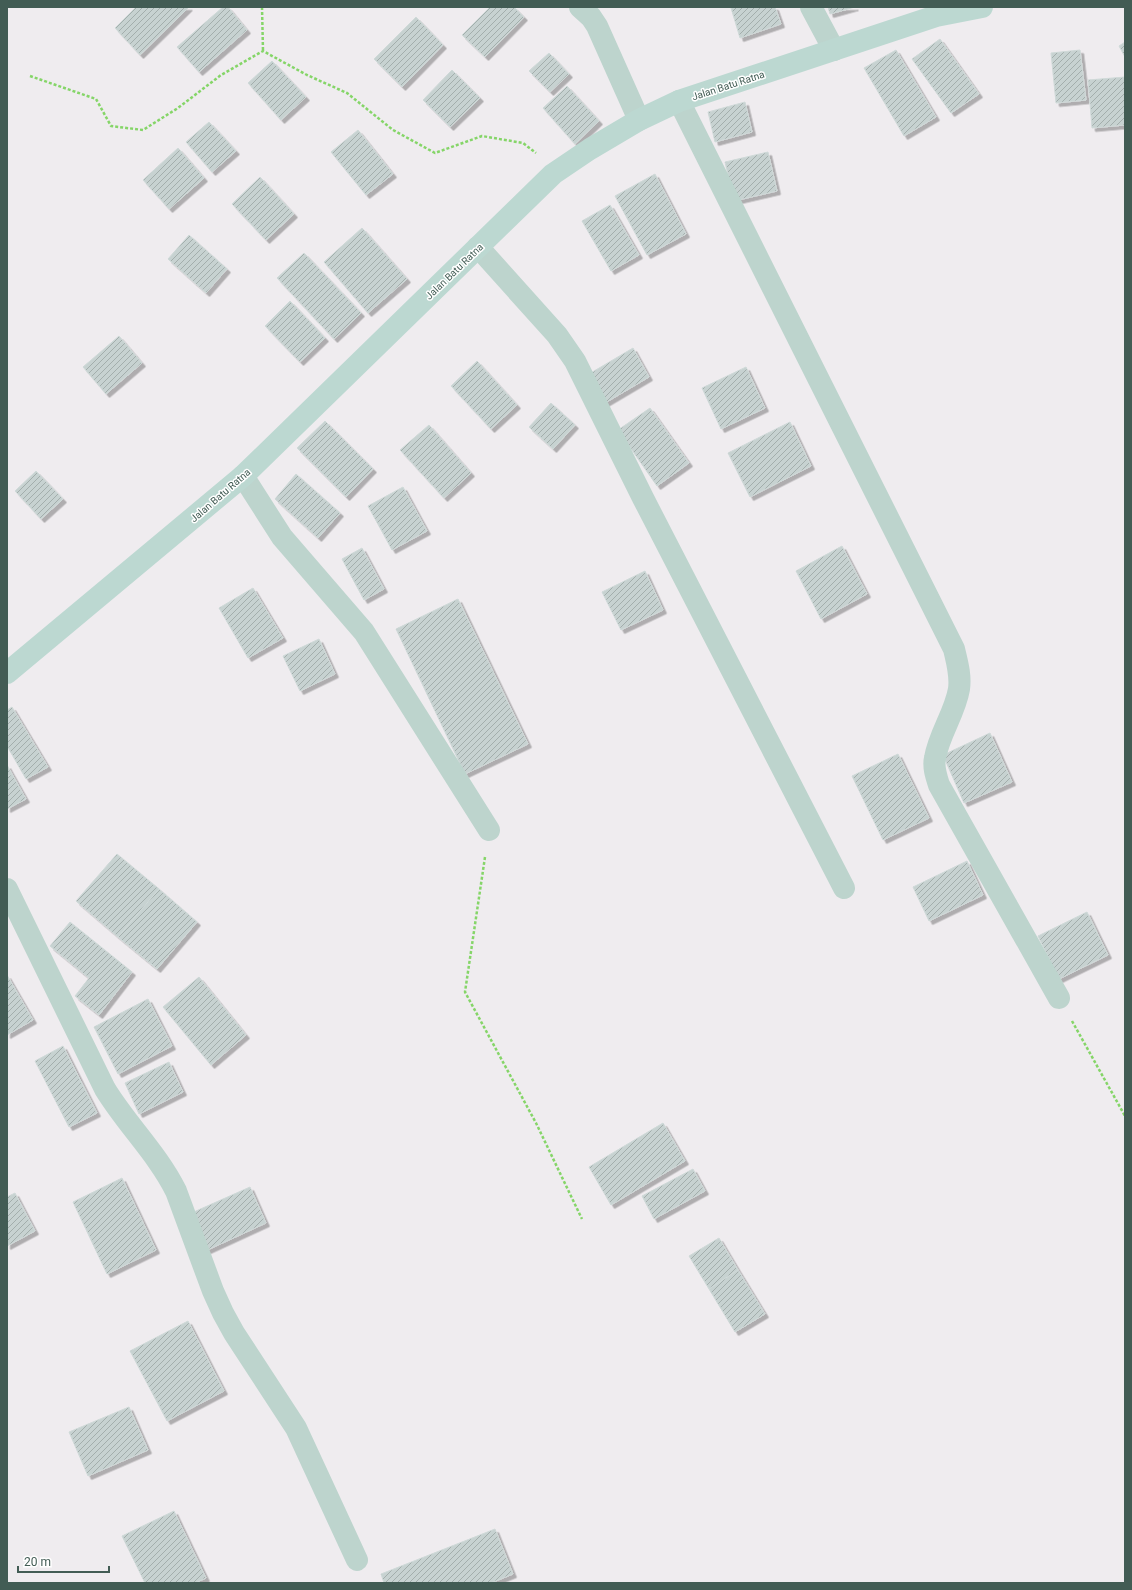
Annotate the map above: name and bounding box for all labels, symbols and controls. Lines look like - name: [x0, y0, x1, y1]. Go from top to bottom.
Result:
- street label: Jalan Batu Ratna: [691, 69, 766, 102]
- street label: Jalan Batu Ratna: [423, 241, 485, 302]
- street label: Jalan Batu Ratna: [188, 466, 252, 524]
- scale bar: [18, 1548, 109, 1574]
- text: 20 m: [24, 1555, 51, 1569]

